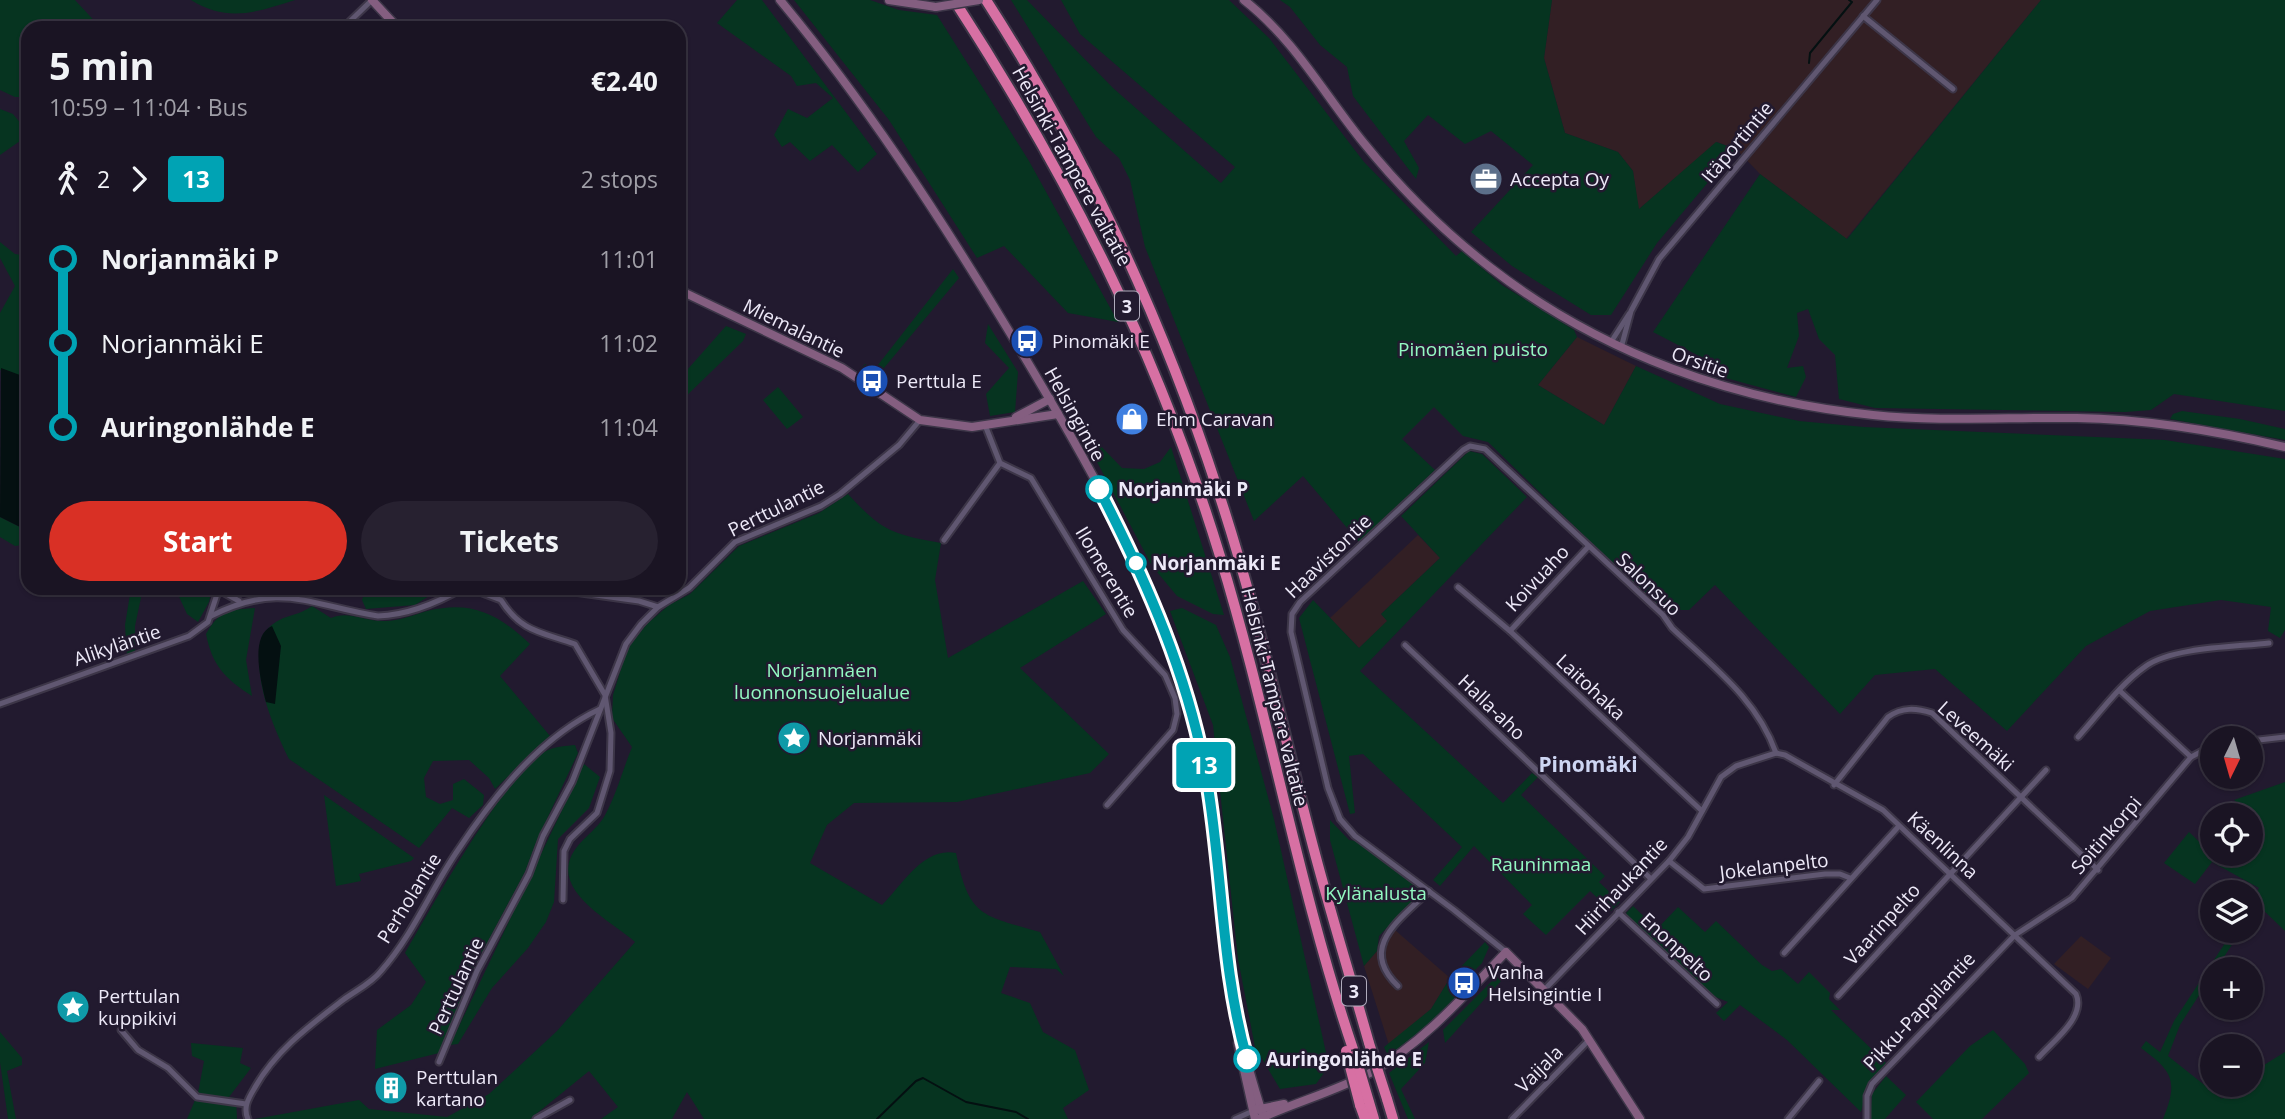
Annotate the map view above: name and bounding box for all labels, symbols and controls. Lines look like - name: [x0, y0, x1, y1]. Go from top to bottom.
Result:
- text: 5 min: [49, 39, 154, 91]
- street label: Helsinki-Tampere valtatie: [1006, 61, 1138, 271]
- text: €2.40: [591, 63, 658, 99]
- text: 10:59 – 11:04 · Bus: [49, 91, 248, 123]
- street label: Itäportintie: [1695, 96, 1779, 188]
- icon: walk: [49, 160, 87, 198]
- icon: forward: [120, 160, 158, 198]
- office icon: Accepta Oy: [1467, 160, 1505, 198]
- text: 13: [182, 162, 210, 195]
- text: 2: [97, 163, 110, 195]
- text: 2 stops: [581, 163, 658, 195]
- place label: Accepta Oy: [1510, 166, 1610, 192]
- text: Norjanmäki P: [101, 241, 279, 277]
- text: 11:01: [599, 243, 658, 275]
- street label: Miemalantie: [739, 292, 849, 364]
- road number: 3: [1115, 292, 1139, 320]
- bus stop icon: Pinomäki E: [1008, 322, 1046, 360]
- text: Norjanmäki E: [101, 325, 264, 361]
- text: 11:02: [599, 327, 658, 359]
- place label: Pinomäki E: [1052, 328, 1150, 354]
- park label: Pinomäen puisto: [1398, 336, 1548, 362]
- street label: Orsitie: [1668, 340, 1732, 384]
- bus stop icon: Perttula E: [853, 362, 891, 400]
- street label: Helsingintie: [1038, 362, 1112, 466]
- place label: Perttula E: [896, 368, 982, 394]
- shop icon: Ehm Caravan: [1113, 400, 1151, 438]
- place label: Ehm Caravan: [1156, 406, 1273, 432]
- text: Auringonlähde E: [101, 409, 315, 445]
- text: 11:04: [599, 411, 658, 443]
- street label: Perttulantie: [723, 473, 829, 543]
- marker: Norjanmäki P: [1086, 476, 1112, 502]
- place label: Norjanmäki P: [1118, 476, 1248, 502]
- button: Start: [49, 501, 347, 581]
- button: Tickets: [361, 501, 658, 581]
- street label: Haavistontie: [1279, 508, 1377, 604]
- street label: Ilomerentie: [1070, 522, 1144, 622]
- street label: Koivuaho: [1499, 539, 1575, 617]
- street label: Salonsuo: [1611, 547, 1687, 621]
- place label: Norjanmäki E: [1152, 550, 1281, 576]
- marker: Norjanmäki E: [1126, 553, 1146, 573]
- street label: Helsinki-Tampere valtatie: [1235, 585, 1315, 809]
- street label: Alikyläntie: [70, 618, 164, 672]
- street label: Laitohaka: [1551, 648, 1631, 726]
- park label: Norjanmäen luonnonsuojelualue: [734, 657, 910, 705]
- street label: Halla-aho: [1453, 668, 1531, 746]
- street label: Leveemäki: [1932, 695, 2020, 777]
- place icon: Norjanmäki: [775, 719, 813, 757]
- place label: Norjanmäki: [818, 725, 921, 751]
- north arrow: [2200, 726, 2263, 789]
- map controls: [2200, 726, 2263, 1097]
- line badge: 13: [1172, 742, 1236, 788]
- text: 13: [1190, 748, 1218, 781]
- district label: Pinomäki: [1538, 750, 1638, 778]
- street label: Soitinkorpi: [2065, 790, 2147, 880]
- button: locate: [2200, 803, 2263, 866]
- street label: Käenlinna: [1902, 805, 1984, 885]
- street label: Hiirihaukantie: [1569, 832, 1673, 940]
- street label: Jokelanpelto: [1716, 846, 1830, 886]
- street label: Perholantie: [371, 848, 447, 948]
- park label: Rauninmaa: [1491, 851, 1591, 877]
- street label: Vaarinpelto: [1838, 877, 1926, 971]
- park label: Kylänalusta: [1325, 880, 1427, 906]
- button: layers: [2200, 880, 2263, 943]
- street label: Enonpelto: [1635, 907, 1719, 987]
- street label: Perttulantie: [422, 933, 490, 1039]
- street label: Pikku-Pappilantie: [1857, 946, 1981, 1076]
- button: +: [2200, 957, 2263, 1020]
- place label: Vanha Helsingintie I: [1488, 959, 1602, 1007]
- bus stop icon: Vanha Helsingintie I: [1445, 964, 1483, 1002]
- road number: 3: [1342, 976, 1366, 1006]
- place label: Perttulan kuppikivi: [98, 983, 180, 1031]
- place icon: Perttulan kuppikivi: [54, 988, 92, 1026]
- button: −: [2200, 1034, 2263, 1097]
- street label: Vaijala: [1510, 1040, 1568, 1098]
- marker: Auringonlähde E: [1234, 1046, 1260, 1072]
- place label: Auringonlähde E: [1266, 1046, 1422, 1072]
- place label: Perttulan kartano: [416, 1064, 498, 1112]
- building icon: Perttulan kartano: [372, 1069, 410, 1107]

